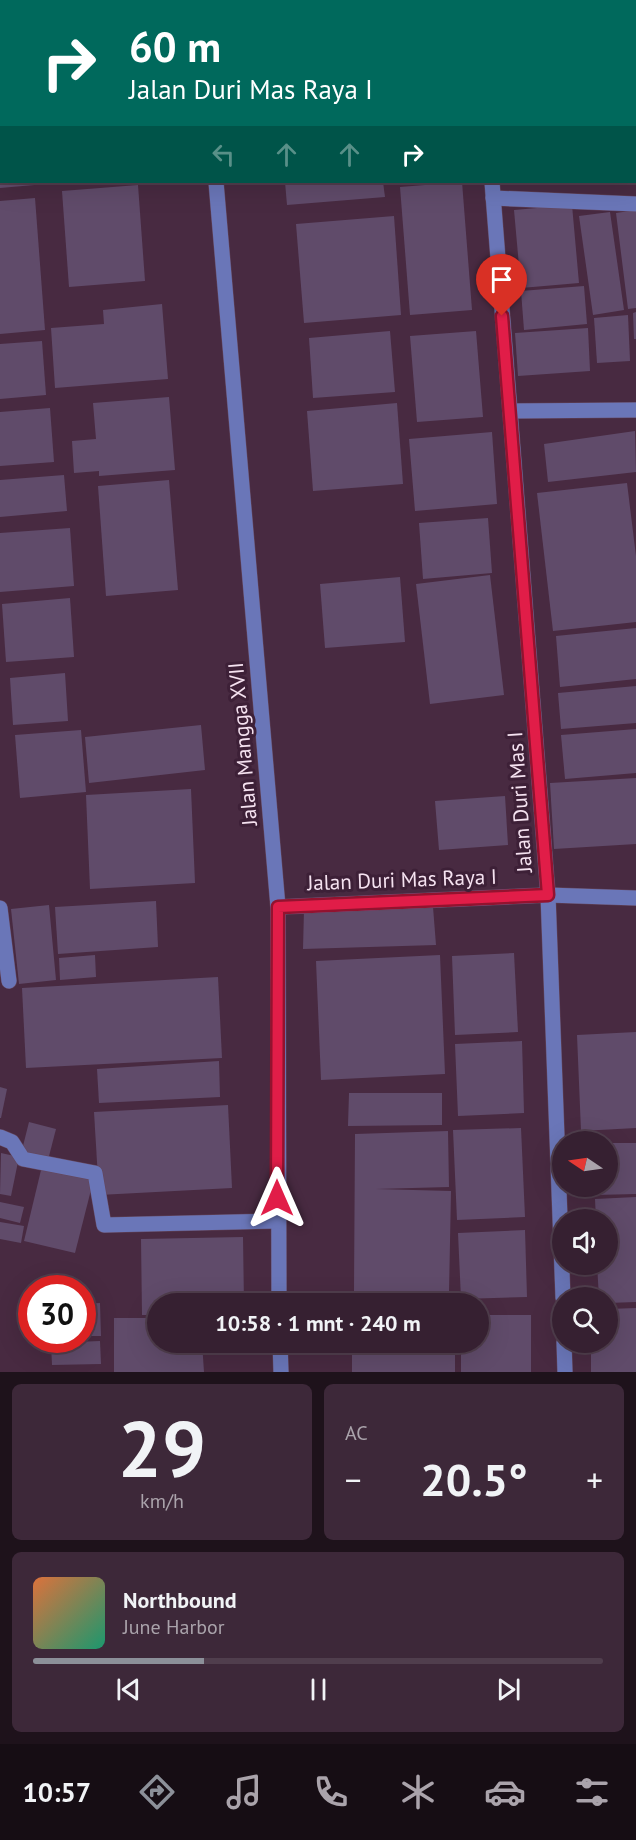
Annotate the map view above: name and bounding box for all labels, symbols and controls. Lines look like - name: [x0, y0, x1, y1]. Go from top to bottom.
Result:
- text: 60 m: [129, 19, 221, 74]
- icon: right: [30, 24, 108, 102]
- text: Jalan Duri Mas Raya I: [129, 72, 373, 106]
- icon: left: [207, 138, 240, 171]
- icon: ahead: [270, 138, 303, 171]
- icon: ahead: [333, 138, 366, 171]
- icon: right: [396, 138, 429, 171]
- pin: [476, 254, 527, 316]
- icon: arrive: [485, 263, 518, 296]
- street label: Jalan Mangga XVII: [222, 661, 263, 828]
- street label: Jalan Duri Mas I: [501, 731, 538, 874]
- street label: Jalan Duri Mas Raya I: [306, 863, 497, 896]
- north arrow: [552, 1131, 618, 1197]
- map controls: [552, 1131, 618, 1353]
- position arrow: [245, 1166, 309, 1230]
- button: sound: [552, 1209, 618, 1275]
- speed limit sign: 30: [18, 1275, 96, 1353]
- button: search: [552, 1287, 618, 1353]
- text: 10:58 · 1 mnt · 240 m: [215, 1309, 421, 1337]
- text: 29: [118, 1398, 206, 1499]
- text: AC: [345, 1420, 368, 1446]
- text: 20.5°: [420, 1450, 528, 1508]
- text: −: [345, 1458, 362, 1501]
- text: +: [586, 1458, 603, 1501]
- text: km/h: [140, 1488, 184, 1514]
- text: Northbound: [123, 1586, 237, 1614]
- text: June Harbor: [123, 1614, 225, 1640]
- icon: previous: [112, 1673, 145, 1706]
- icon: pause: [302, 1673, 335, 1706]
- icon: next: [492, 1673, 525, 1706]
- icon: directions: [136, 1771, 178, 1813]
- icon: music: [223, 1771, 265, 1813]
- icon: phone: [310, 1771, 352, 1813]
- icon: climate: [397, 1771, 439, 1813]
- icon: car: [484, 1771, 526, 1813]
- icon: filters: [571, 1771, 613, 1813]
- text: 10:57: [23, 1775, 91, 1809]

